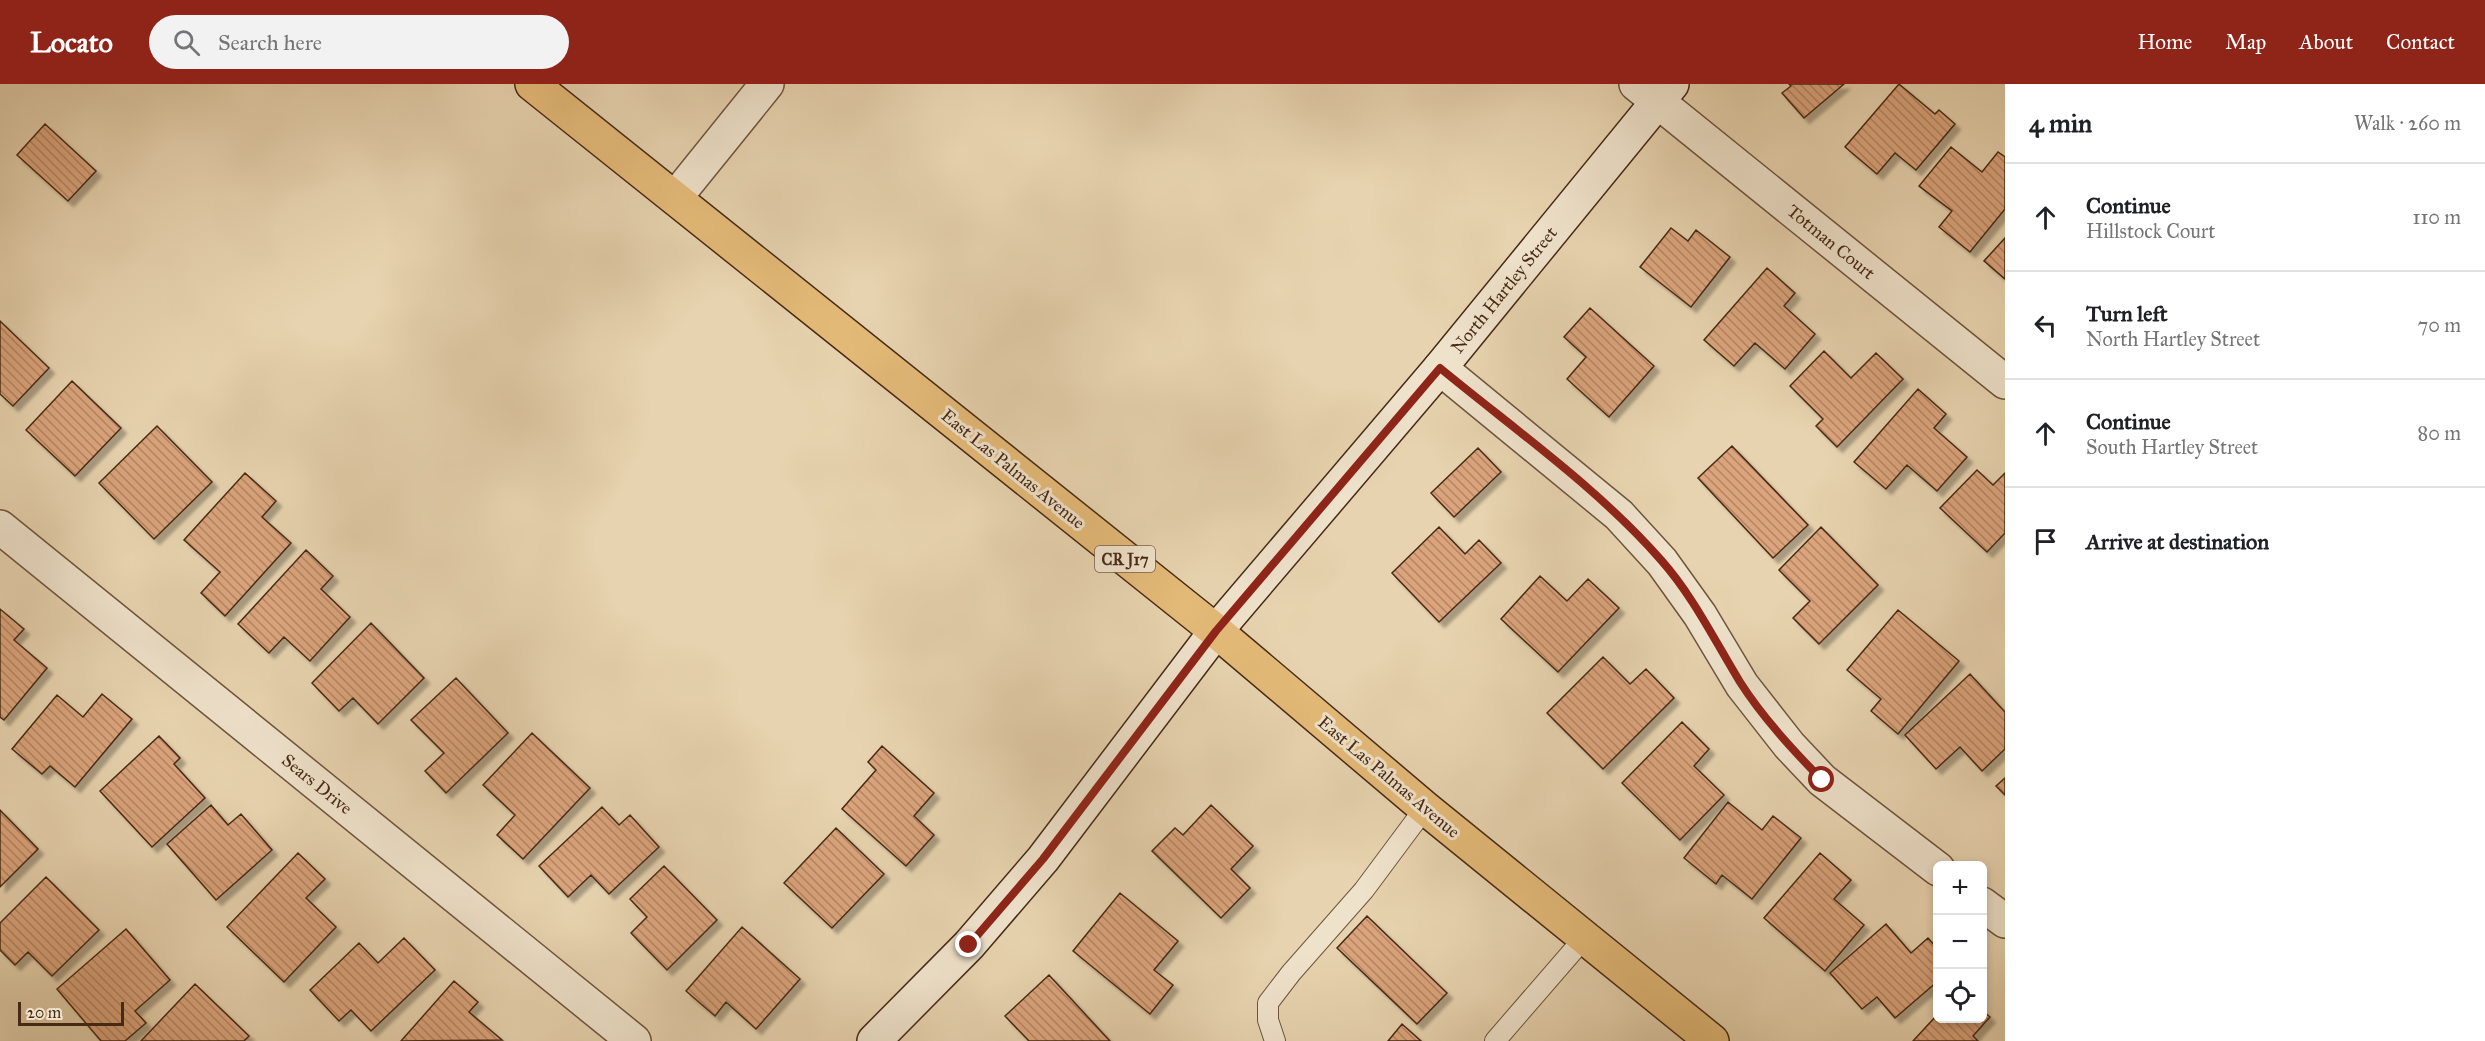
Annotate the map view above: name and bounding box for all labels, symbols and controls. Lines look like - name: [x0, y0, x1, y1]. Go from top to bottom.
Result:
- search box: [149, 15, 569, 69]
- text: Locato: [30, 25, 113, 60]
- icon: search: [170, 26, 203, 59]
- text: Search here: [218, 29, 322, 56]
- text: Home: [2137, 29, 2192, 55]
- text: Map: [2225, 29, 2266, 55]
- text: About: [2299, 29, 2353, 55]
- text: Contact: [2386, 29, 2455, 55]
- text: 4 min: [2029, 107, 2092, 139]
- text: Walk · 260 m: [2354, 111, 2461, 135]
- text: Continue: [2086, 192, 2171, 219]
- street label: Totman Court: [1783, 200, 1880, 285]
- icon: ahead: [2029, 201, 2062, 234]
- text: 110 m: [2413, 205, 2461, 229]
- text: Hillstock Court: [2086, 219, 2215, 243]
- street label: North Hartley Street: [1446, 222, 1562, 358]
- text: Turn left: [2086, 300, 2168, 327]
- icon: left: [2029, 309, 2062, 342]
- text: 70 m: [2418, 313, 2461, 337]
- text: North Hartley Street: [2086, 327, 2260, 351]
- street label: East Las Palmas Avenue: [937, 404, 1089, 534]
- text: Continue: [2086, 408, 2171, 435]
- icon: ahead: [2029, 417, 2062, 450]
- text: 80 m: [2418, 421, 2461, 445]
- text: South Hartley Street: [2086, 435, 2258, 459]
- icon: arrive: [2029, 525, 2062, 558]
- text: Arrive at destination: [2086, 528, 2269, 555]
- road number: CR J17: [1095, 546, 1155, 572]
- street label: East Las Palmas Avenue: [1314, 711, 1464, 843]
- street label: Sears Drive: [277, 749, 357, 819]
- route start: [1808, 766, 1834, 792]
- map controls: [1933, 861, 1987, 1023]
- button: +: [1933, 861, 1987, 915]
- button: −: [1933, 915, 1987, 969]
- route end: [955, 931, 981, 957]
- button: locate: [1933, 969, 1987, 1023]
- scale bar: [18, 999, 124, 1026]
- text: 20 m: [27, 1003, 61, 1022]

